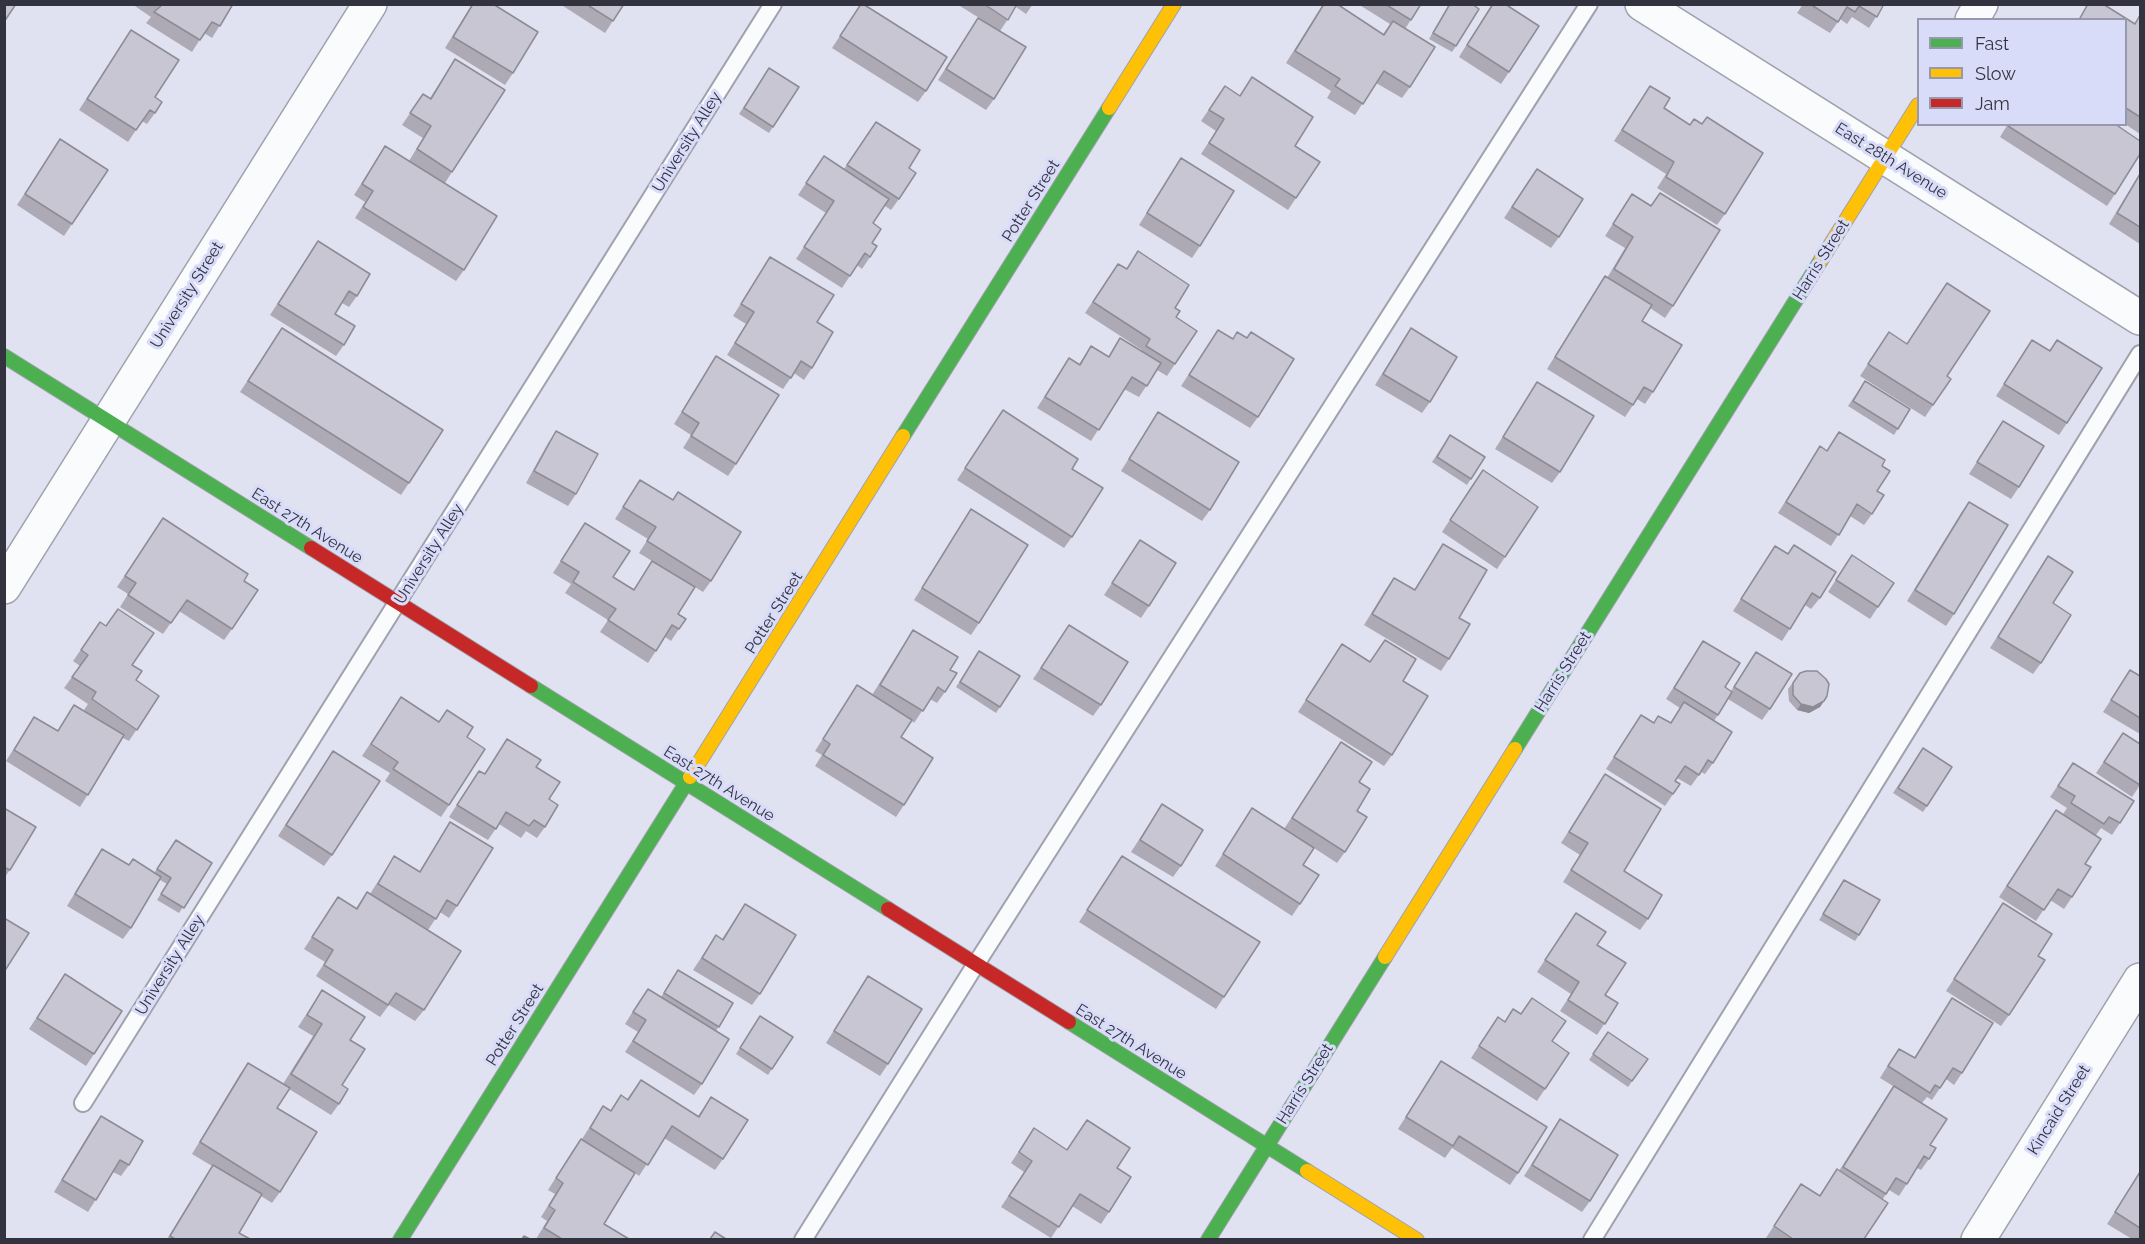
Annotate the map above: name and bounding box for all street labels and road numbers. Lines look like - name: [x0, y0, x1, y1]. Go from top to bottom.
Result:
- street label: University Alley: [648, 88, 726, 196]
- street label: East 28th Avenue: [1832, 119, 1950, 203]
- street label: Potter Street: [998, 156, 1064, 246]
- street label: Harris Street: [1789, 216, 1853, 304]
- street label: University Street: [147, 238, 227, 352]
- street label: East 27th Avenue: [248, 484, 366, 568]
- street label: University Alley: [390, 500, 468, 608]
- street label: Potter Street: [741, 568, 807, 658]
- street label: Harris Street: [1531, 628, 1595, 716]
- street label: East 27th Avenue: [660, 742, 778, 826]
- street label: University Alley: [131, 911, 209, 1019]
- street label: Potter Street: [482, 980, 548, 1070]
- street label: East 27th Avenue: [1072, 1000, 1190, 1084]
- street label: Harris Street: [1273, 1040, 1337, 1128]
- street label: Kincaid Street: [2024, 1061, 2094, 1159]

